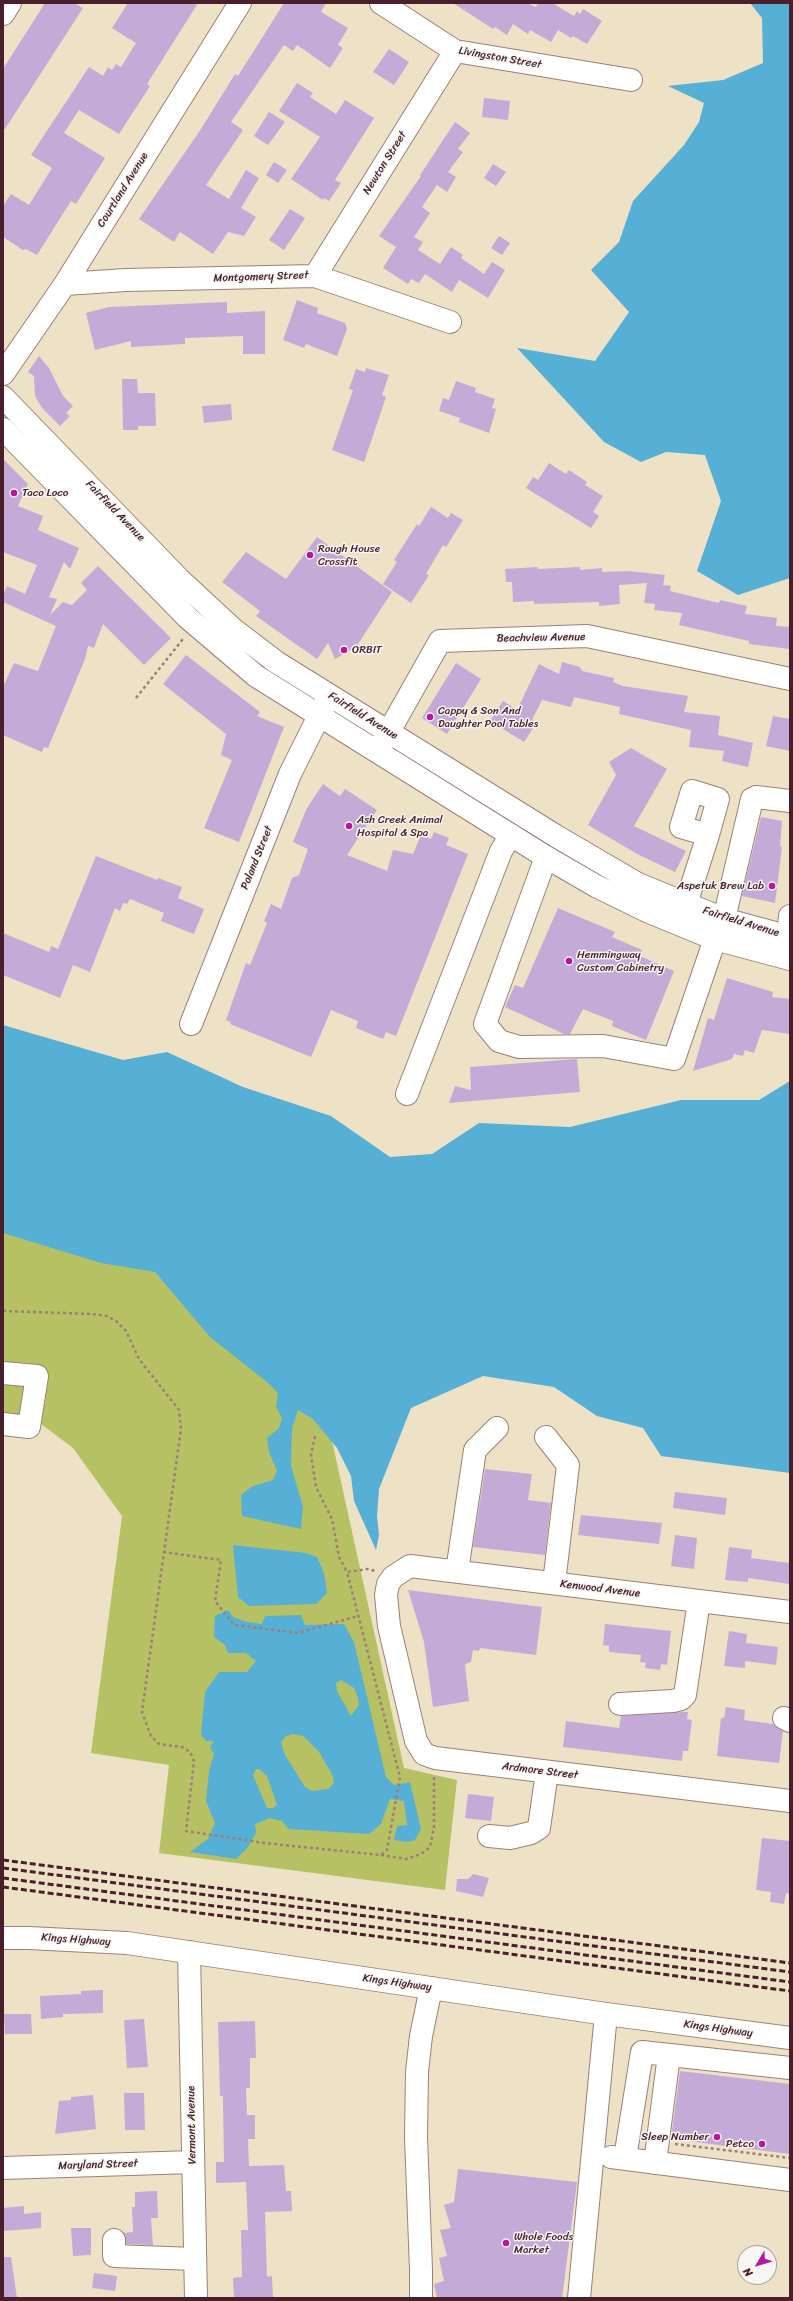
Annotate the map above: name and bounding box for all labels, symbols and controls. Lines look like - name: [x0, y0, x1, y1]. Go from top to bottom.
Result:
- street label: Livingston Street: [458, 44, 542, 72]
- street label: Newton Street: [360, 129, 410, 197]
- street label: Courtland Avenue: [95, 150, 151, 230]
- street label: Montgomery Street: [213, 269, 309, 285]
- street label: Fairfield Avenue: [83, 478, 147, 544]
- place label: Taco Loco: [22, 486, 68, 500]
- marker: Taco Loco: [9, 488, 19, 498]
- place label: Rough House Crossfit: [318, 542, 380, 568]
- marker: Rough House Crossfit: [305, 550, 315, 560]
- street label: Beachview Avenue: [497, 631, 585, 645]
- place label: ORBIT: [352, 643, 382, 657]
- marker: ORBIT: [339, 645, 349, 655]
- street label: Fairfield Avenue: [326, 689, 400, 743]
- place label: Cappy & Son And Daughter Pool Tables: [438, 704, 538, 730]
- marker: Cappy & Son And Daughter Pool Tables: [425, 712, 435, 722]
- place label: Ash Creek Animal Hospital & Spa: [357, 813, 443, 839]
- marker: Ash Creek Animal Hospital & Spa: [344, 821, 354, 831]
- street label: Poland Street: [238, 824, 276, 892]
- place label: Aspetuk Brew Lab: [677, 879, 764, 893]
- marker: Aspetuk Brew Lab: [767, 881, 777, 891]
- street label: Fairfield Avenue: [701, 904, 781, 940]
- place label: Hemmingway Custom Cabinetry: [577, 948, 664, 974]
- marker: Hemmingway Custom Cabinetry: [564, 956, 574, 966]
- street label: Kenwood Avenue: [559, 1578, 641, 1600]
- street label: Ardmore Street: [501, 1760, 579, 1782]
- street label: Kings Highway: [41, 1931, 111, 1949]
- street label: Kings Highway: [362, 1972, 432, 1994]
- street label: Kings Highway: [683, 2018, 753, 2040]
- street label: Vermont Avenue: [185, 2086, 199, 2164]
- place label: Sleep Number: [641, 2130, 709, 2144]
- marker: Sleep Number: [712, 2132, 722, 2142]
- place label: Petco: [726, 2137, 754, 2151]
- marker: Petco: [757, 2139, 767, 2149]
- street label: Maryland Street: [58, 2157, 138, 2173]
- place label: Whole Foods Market: [514, 2230, 574, 2256]
- marker: Whole Foods Market: [501, 2238, 511, 2248]
- north arrow: [737, 2245, 777, 2285]
- text: N: [738, 2263, 758, 2281]

